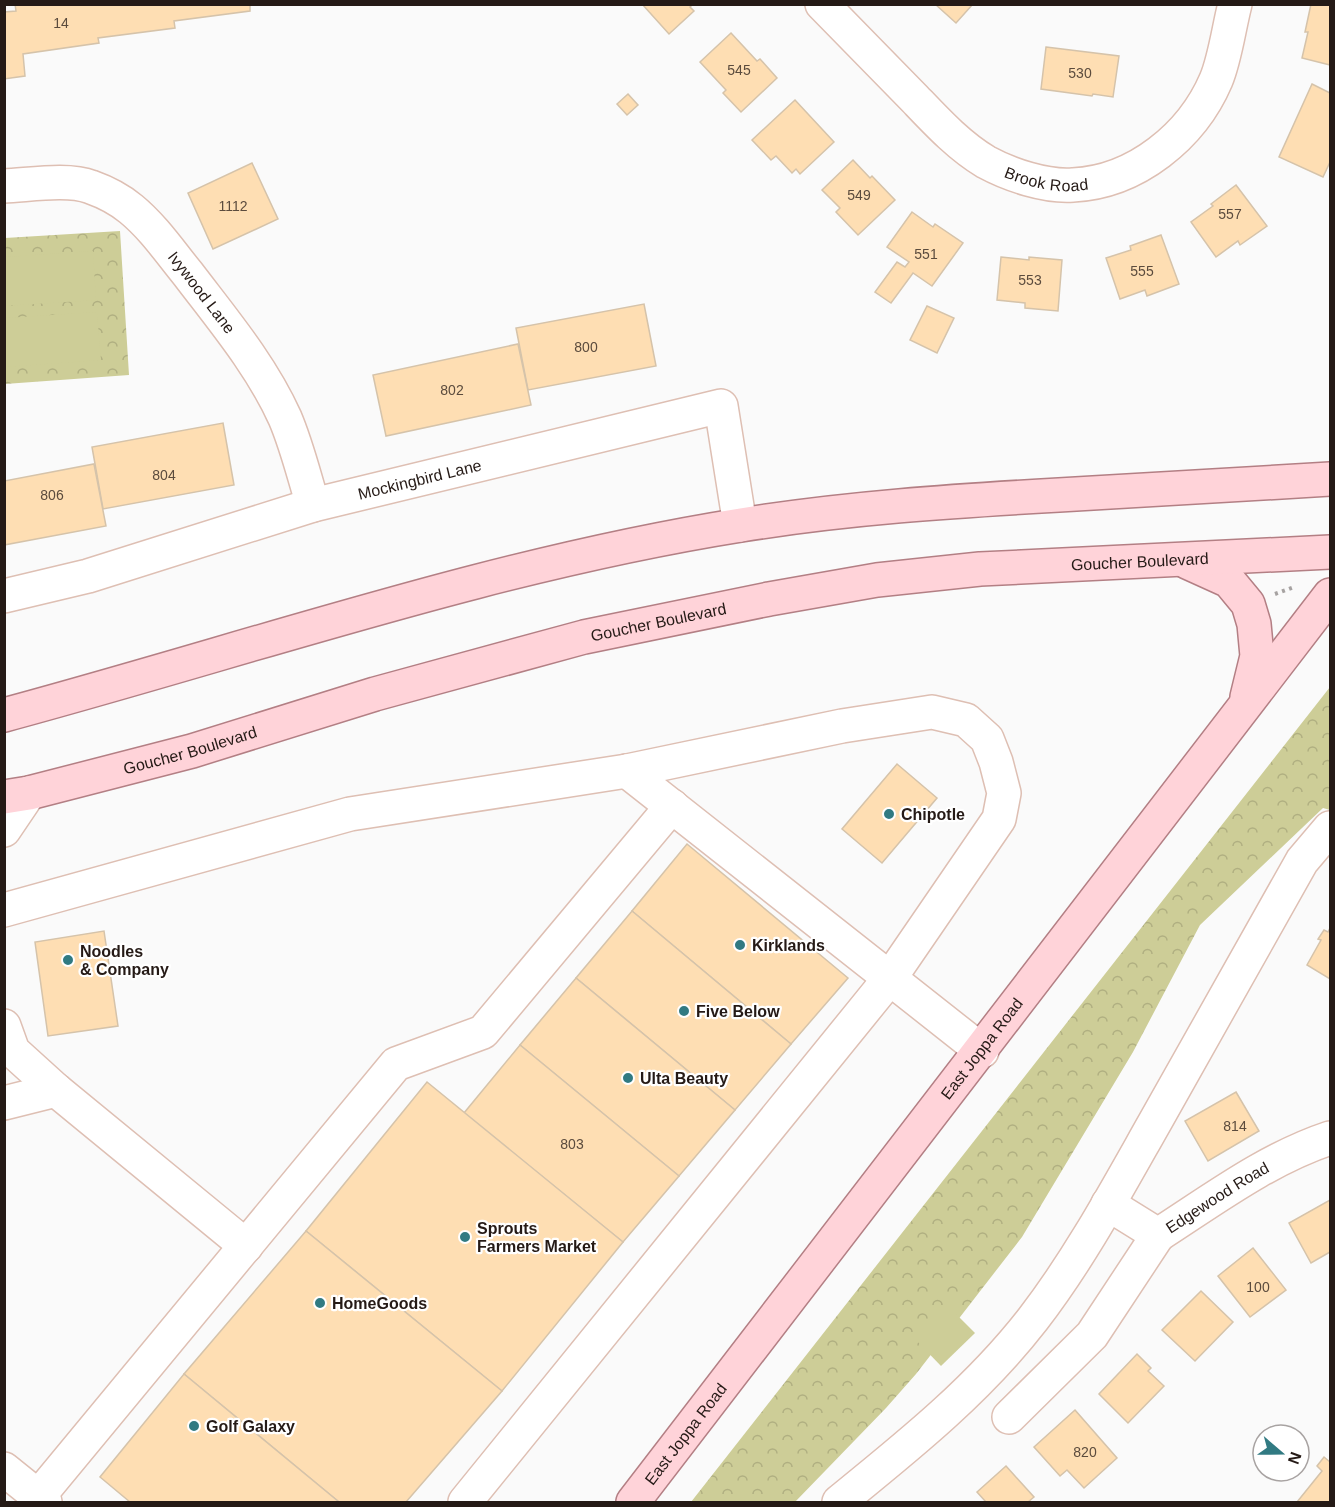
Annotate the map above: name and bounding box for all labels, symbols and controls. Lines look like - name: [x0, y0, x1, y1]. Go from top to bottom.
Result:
- house number: 14: [53, 15, 69, 31]
- house number: 545: [727, 62, 751, 78]
- house number: 530: [1068, 65, 1092, 81]
- street label: Brook Road: [1002, 163, 1089, 194]
- house number: 549: [847, 187, 871, 203]
- house number: 1112: [218, 198, 248, 214]
- house number: 557: [1218, 206, 1242, 222]
- house number: 551: [914, 246, 938, 262]
- street label: Ivywood Lane: [165, 248, 239, 337]
- house number: 555: [1130, 263, 1154, 279]
- house number: 553: [1018, 272, 1042, 288]
- house number: 800: [574, 339, 598, 355]
- house number: 802: [440, 382, 464, 398]
- street label: Mockingbird Lane: [356, 456, 483, 502]
- house number: 804: [152, 467, 176, 483]
- house number: 806: [40, 487, 64, 503]
- street label: Goucher Boulevard: [1070, 549, 1209, 573]
- street label: Goucher Boulevard: [589, 599, 728, 644]
- street label: Goucher Boulevard: [121, 723, 259, 777]
- place label: Chipotle: [901, 806, 965, 823]
- marker: Chipotle: [882, 807, 896, 821]
- place label: Kirklands: [752, 937, 825, 954]
- marker: Kirklands: [733, 938, 747, 952]
- place label: Noodles & Company: [80, 943, 169, 978]
- marker: Noodles & Company: [61, 953, 75, 967]
- street label: East Joppa Road: [937, 995, 1026, 1102]
- place label: Five Below: [696, 1003, 780, 1020]
- marker: Five Below: [677, 1004, 691, 1018]
- place label: Ulta Beauty: [640, 1070, 728, 1087]
- marker: Ulta Beauty: [621, 1071, 635, 1085]
- house number: 814: [1223, 1118, 1247, 1134]
- house number: 803: [560, 1136, 584, 1152]
- street label: Edgewood Road: [1163, 1158, 1271, 1236]
- place label: Sprouts Farmers Market: [477, 1220, 597, 1255]
- marker: Sprouts Farmers Market: [458, 1230, 472, 1244]
- house number: 100: [1246, 1279, 1270, 1295]
- place label: HomeGoods: [332, 1295, 427, 1312]
- marker: HomeGoods: [313, 1296, 327, 1310]
- street label: East Joppa Road: [641, 1380, 730, 1488]
- place label: Golf Galaxy: [206, 1418, 295, 1435]
- marker: Golf Galaxy: [187, 1419, 201, 1433]
- north arrow: [1251, 1423, 1311, 1483]
- house number: 820: [1073, 1444, 1097, 1460]
- text: N: [1285, 1450, 1305, 1466]

